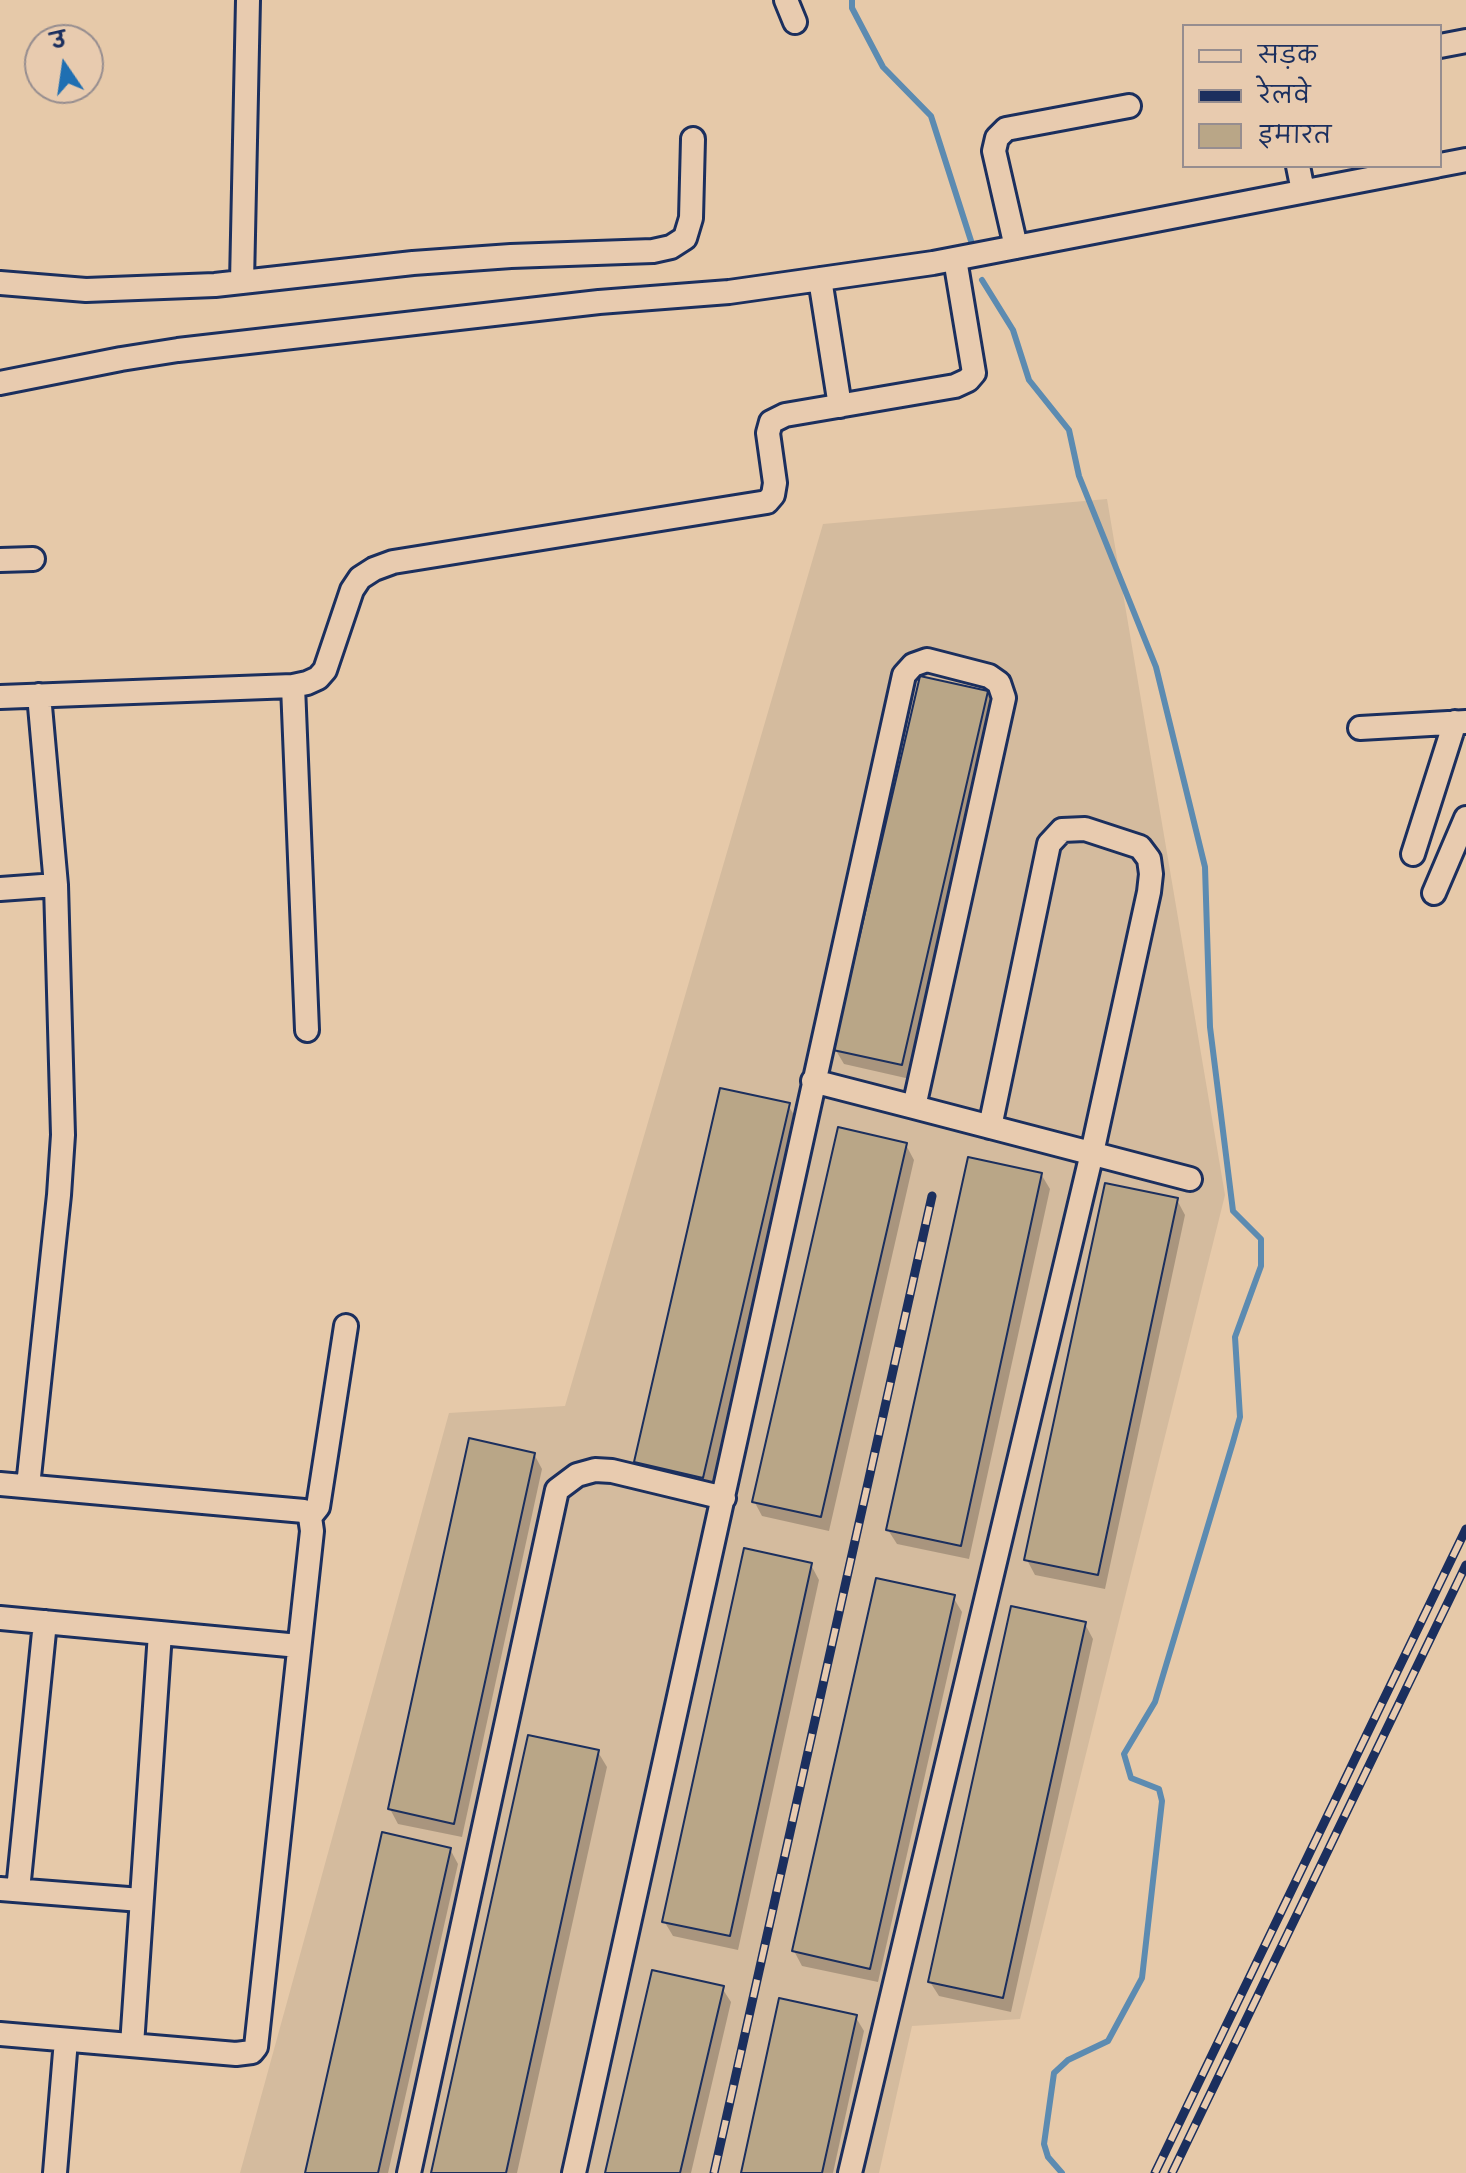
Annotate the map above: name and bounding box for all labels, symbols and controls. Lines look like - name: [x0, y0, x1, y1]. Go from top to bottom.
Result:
- north arrow: [24, 24, 104, 104]
- legend: [1182, 24, 1442, 168]
- text: उ: [48, 25, 70, 60]
- text: सड़क: [1258, 40, 1317, 75]
- text: रेलवे: [1258, 80, 1311, 115]
- text: इमारत: [1258, 120, 1331, 155]

